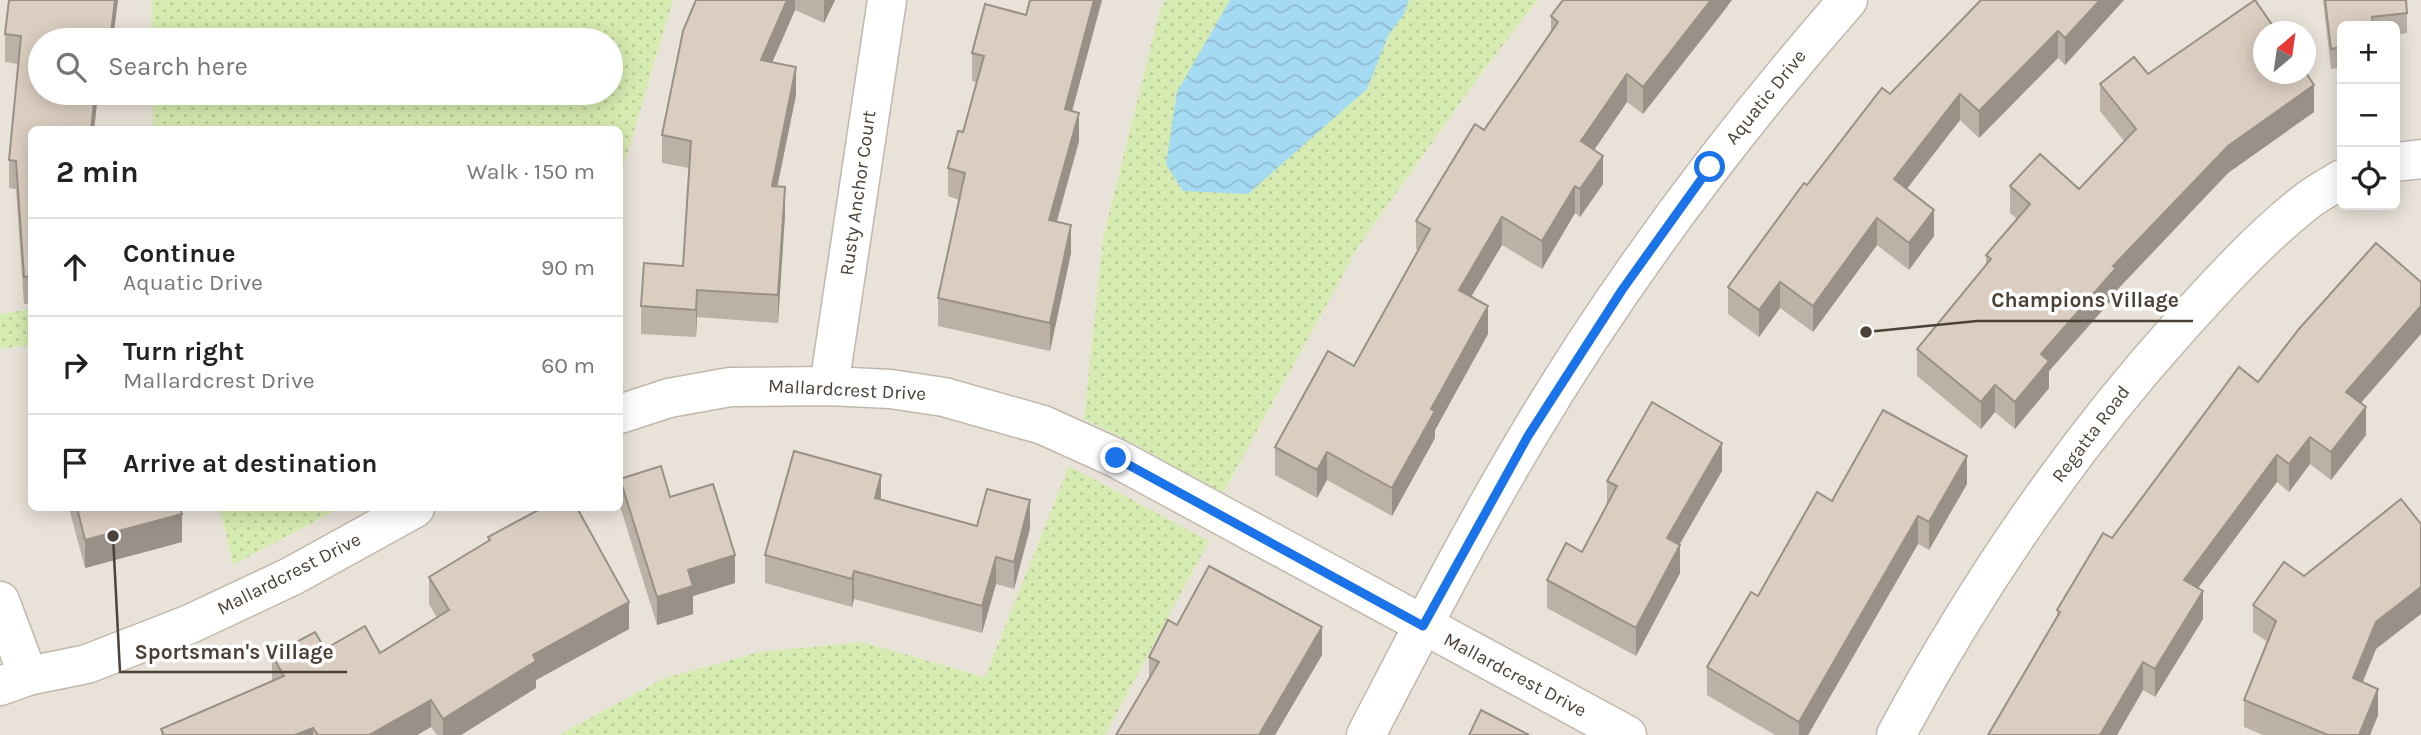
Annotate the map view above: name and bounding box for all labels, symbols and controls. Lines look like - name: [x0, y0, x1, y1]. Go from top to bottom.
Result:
- north arrow: [2253, 21, 2316, 84]
- map controls: [2337, 21, 2400, 210]
- button: +: [2337, 21, 2400, 84]
- search box: [28, 28, 623, 105]
- street label: Aquatic Drive: [1721, 45, 1811, 149]
- icon: search: [52, 48, 90, 86]
- text: Search here: [108, 51, 248, 82]
- button: −: [2337, 84, 2400, 147]
- street label: Rusty Anchor Court: [836, 109, 880, 277]
- button: locate: [2337, 147, 2400, 210]
- route start: [1694, 151, 1725, 182]
- text: 2 min: [56, 154, 139, 190]
- text: Walk · 150 m: [467, 158, 595, 185]
- text: Continue: [123, 238, 235, 269]
- icon: ahead: [56, 248, 94, 286]
- text: 90 m: [541, 254, 595, 281]
- text: Aquatic Drive: [123, 269, 263, 296]
- callout: Champions Village: [1977, 279, 2193, 321]
- text: Champions Village: [1991, 288, 2179, 312]
- text: Turn right: [123, 336, 244, 367]
- icon: right: [56, 346, 94, 384]
- text: 60 m: [541, 352, 595, 379]
- text: Mallardcrest Drive: [123, 367, 315, 394]
- street label: Mallardcrest Drive: [767, 375, 927, 405]
- street label: Regatta Road: [2047, 381, 2135, 487]
- route end: [1100, 442, 1131, 473]
- icon: arrive: [56, 444, 94, 482]
- text: Arrive at destination: [123, 448, 377, 479]
- street label: Mallardcrest Drive: [214, 528, 364, 620]
- street label: Mallardcrest Drive: [1440, 628, 1590, 722]
- callout: Sportsman's Village: [120, 630, 347, 672]
- text: Sportsman's Village: [134, 640, 334, 664]

